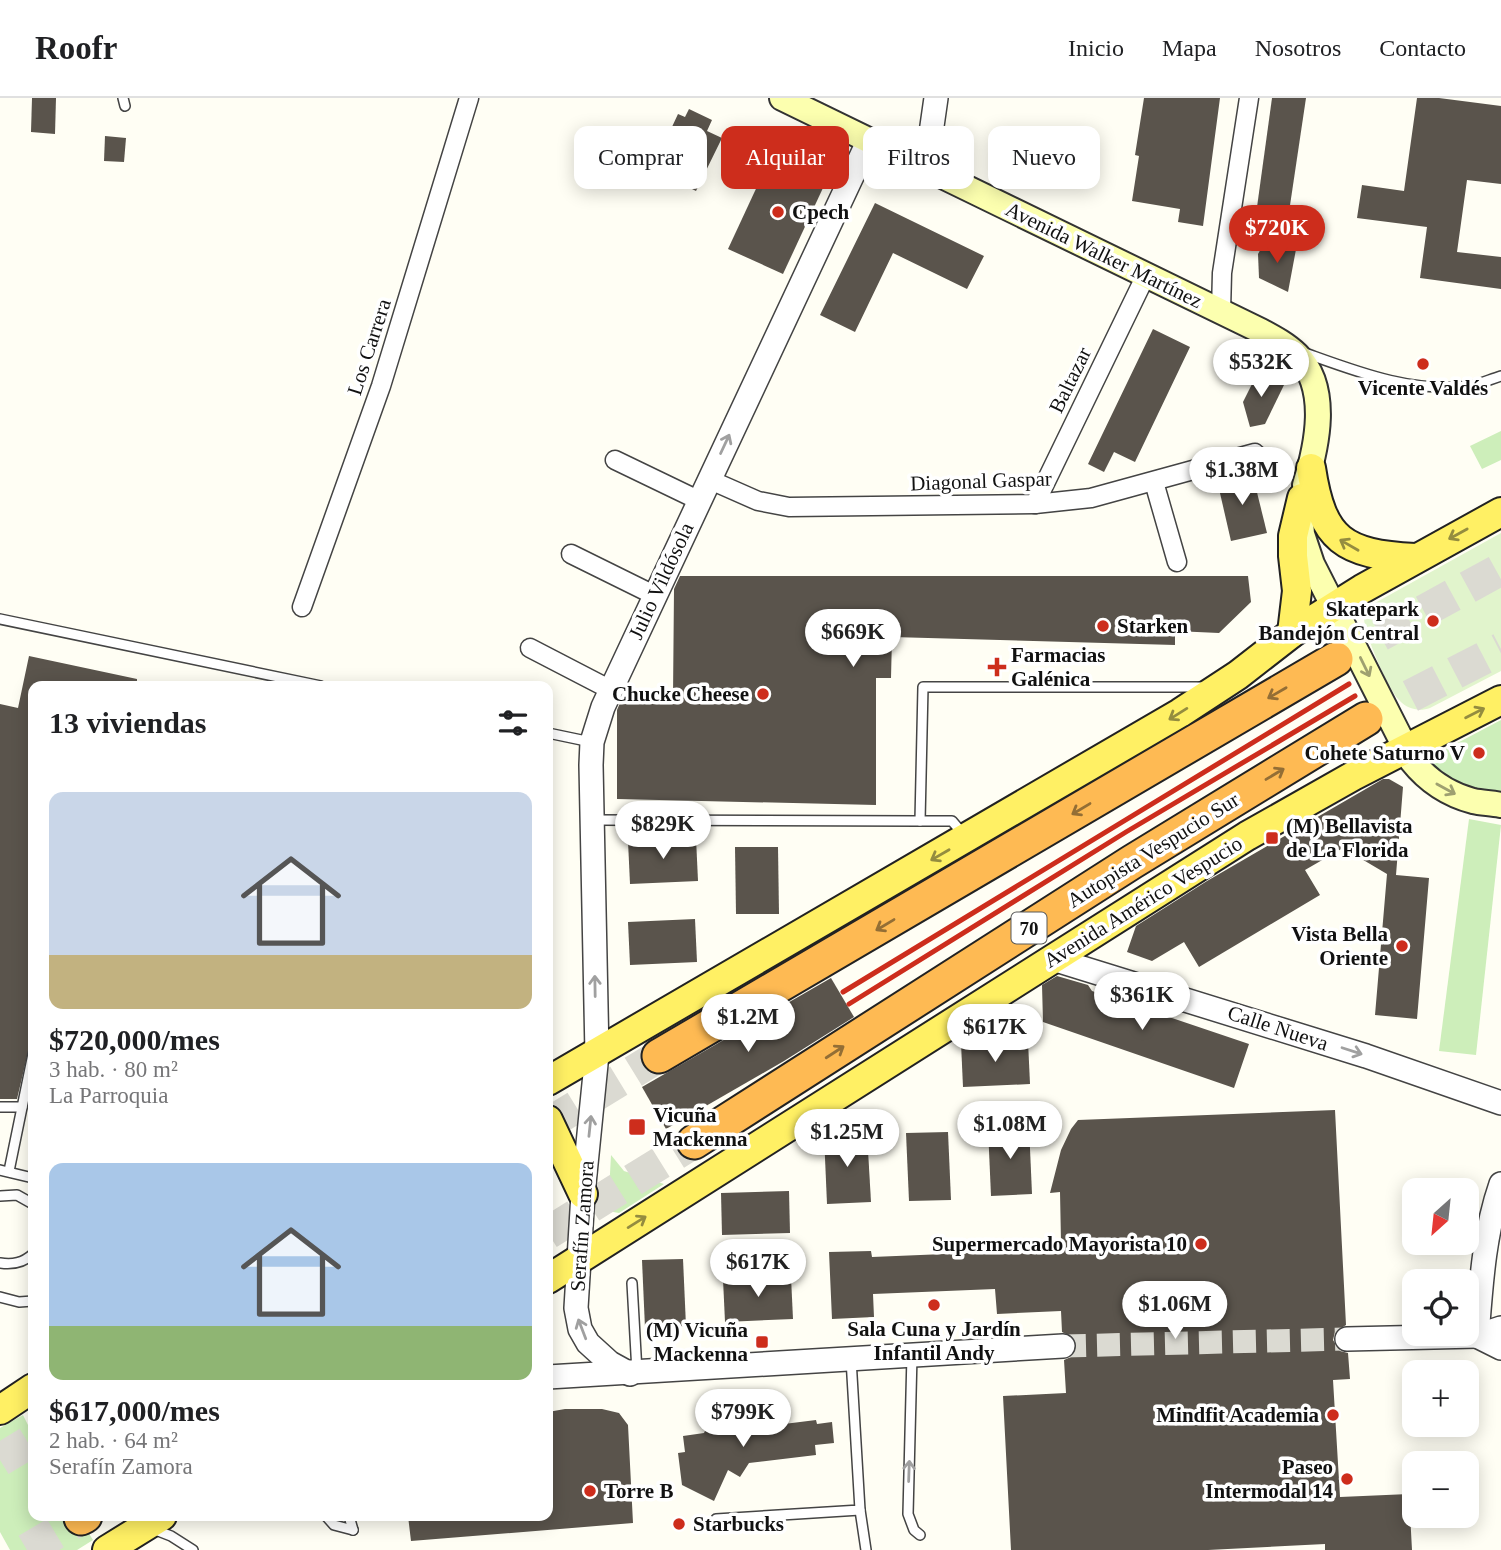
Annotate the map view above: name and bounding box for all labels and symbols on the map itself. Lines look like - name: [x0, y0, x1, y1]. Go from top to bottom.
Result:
- street label: Avenida Walker Martínez: [1002, 197, 1206, 313]
- place label: Cpech: [792, 200, 849, 224]
- marker: Cpech: [770, 204, 786, 220]
- pin: $720K: [1228, 206, 1326, 265]
- street label: Los Carrera: [342, 295, 396, 398]
- pin: $532K: [1212, 340, 1310, 399]
- street label: Baltazar: [1044, 343, 1096, 417]
- marker: Vicente Valdés: [1415, 356, 1431, 372]
- place label: Vicente Valdés: [1358, 376, 1488, 400]
- one-way arrow: [718, 434, 732, 455]
- pin: $1.38M: [1185, 448, 1299, 507]
- street label: Diagonal Gaspar: [910, 467, 1052, 495]
- street label: Julio Vildósola: [623, 518, 699, 643]
- one-way arrow: [1448, 527, 1468, 541]
- one-way arrow: [1339, 538, 1360, 551]
- place label: Skatepark Bandejón Central: [1259, 597, 1419, 645]
- pin: $669K: [804, 610, 902, 669]
- marker: Skatepark Bandejón Central: [1425, 613, 1441, 629]
- place label: Starken: [1117, 614, 1188, 638]
- marker: Starken: [1095, 618, 1111, 634]
- place label: Farmacias Galénica: [1011, 643, 1105, 691]
- one-way arrow: [1359, 656, 1372, 677]
- marker: Farmacias Galénica: [989, 659, 1005, 675]
- place label: Chucke Cheese: [612, 682, 749, 706]
- marker: Chucke Cheese: [755, 686, 771, 702]
- one-way arrow: [1267, 687, 1287, 701]
- one-way arrow: [1464, 706, 1485, 720]
- one-way arrow: [1168, 708, 1188, 722]
- place label: Cohete Saturno V: [1304, 741, 1465, 765]
- marker: Cohete Saturno V: [1471, 745, 1487, 761]
- one-way arrow: [1265, 766, 1285, 780]
- one-way arrow: [1435, 782, 1455, 796]
- street label: Autopista Vespucio Sur: [1063, 787, 1243, 913]
- pin: $829K: [614, 802, 712, 861]
- one-way arrow: [1072, 802, 1092, 816]
- place label: (M) Bellavista de La Florida: [1286, 814, 1413, 862]
- marker: (M) Bellavista de La Florida: [1264, 830, 1280, 846]
- street label: Avenida Américo Vespucio: [1040, 831, 1246, 973]
- one-way arrow: [930, 848, 950, 862]
- road number: 70: [1012, 912, 1046, 944]
- one-way arrow: [876, 918, 896, 932]
- place label: Vista Bella Oriente: [1291, 922, 1388, 970]
- marker: Vista Bella Oriente: [1394, 938, 1410, 954]
- pin: $361K: [1093, 972, 1191, 1032]
- one-way arrow: [588, 974, 602, 997]
- pin: $1.2M: [699, 995, 797, 1054]
- street label: Calle Nueva: [1225, 1000, 1332, 1056]
- pin: $617K: [946, 1004, 1044, 1064]
- one-way arrow: [824, 1045, 844, 1059]
- one-way arrow: [1340, 1046, 1362, 1059]
- pin: $1.08M: [953, 1102, 1067, 1161]
- place label: Vicuña Mackenna: [653, 1103, 748, 1151]
- pin: $1.25M: [790, 1110, 904, 1169]
- one-way arrow: [584, 1116, 597, 1138]
- marker: Vicuña Mackenna: [627, 1117, 647, 1137]
- street label: Serafín Zamora: [565, 1159, 599, 1292]
- north arrow: [1402, 1178, 1479, 1255]
- one-way arrow: [626, 1215, 646, 1229]
- place label: Supermercado Mayorista 10: [932, 1232, 1187, 1256]
- marker: Supermercado Mayorista 10: [1193, 1236, 1209, 1252]
- pin: $617K: [709, 1240, 807, 1299]
- pin: $1.06M: [1118, 1282, 1232, 1341]
- marker: Sala Cuna y Jardín Infantil Andy: [926, 1297, 942, 1313]
- place label: Sala Cuna y Jardín Infantil Andy: [847, 1317, 1021, 1365]
- one-way arrow: [574, 1318, 587, 1340]
- place label: (M) Vicuña Mackenna: [646, 1318, 749, 1366]
- marker: (M) Vicuña Mackenna: [754, 1334, 770, 1350]
- pin: $799K: [694, 1390, 792, 1449]
- place label: Mindfit Academia: [1156, 1403, 1319, 1427]
- marker: Mindfit Academia: [1325, 1407, 1341, 1423]
- place label: Paseo Intermodal 14: [1205, 1455, 1333, 1503]
- one-way arrow: [902, 1460, 916, 1483]
- marker: Paseo Intermodal 14: [1339, 1471, 1355, 1487]
- place label: Torre B: [604, 1479, 673, 1503]
- marker: Torre B: [582, 1483, 598, 1499]
- place label: Starbucks: [693, 1512, 784, 1536]
- marker: Starbucks: [671, 1516, 687, 1532]

